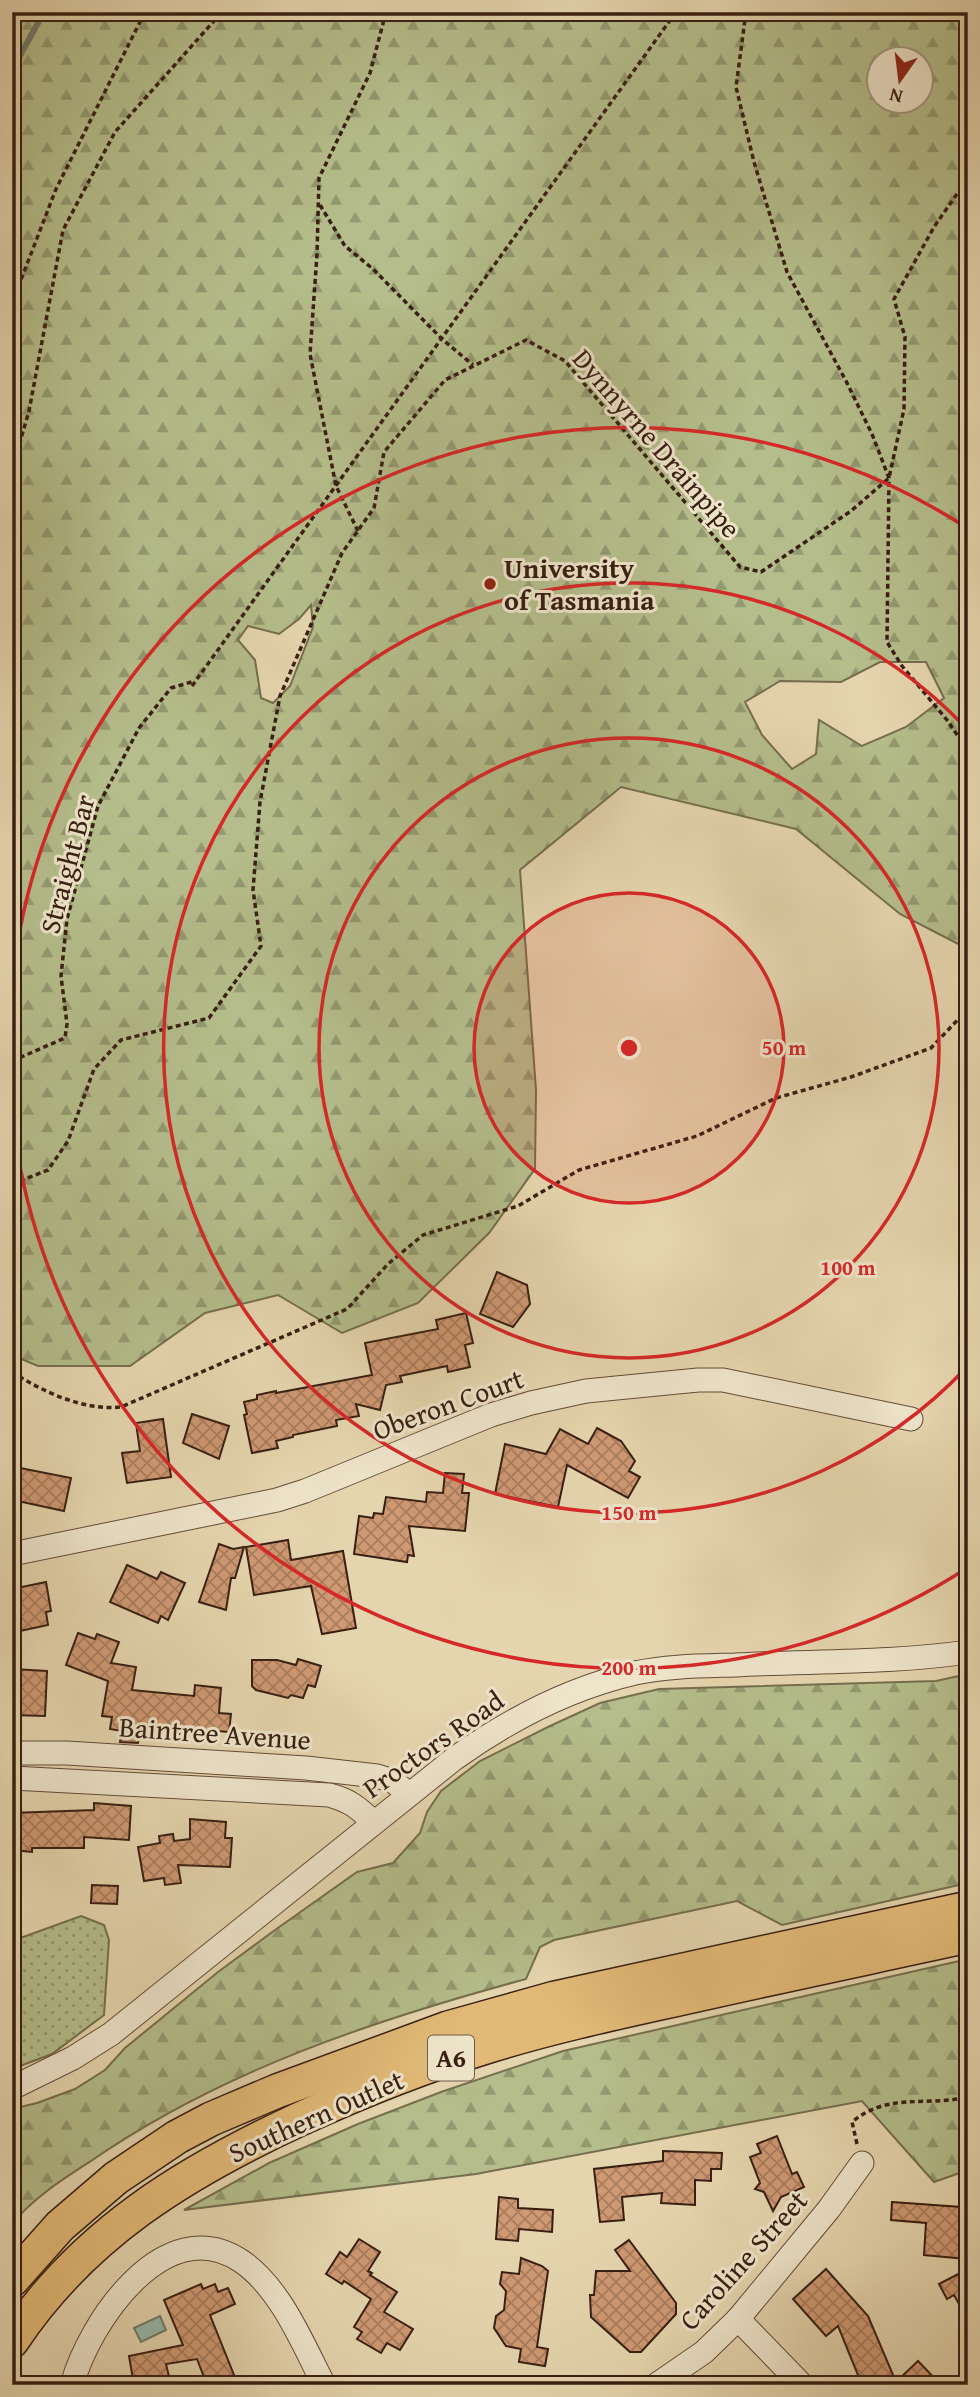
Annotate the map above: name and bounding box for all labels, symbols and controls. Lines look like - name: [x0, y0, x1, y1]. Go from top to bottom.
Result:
- north arrow: [864, 46, 934, 116]
- text: N: [886, 81, 905, 112]
- street label: Dynnyrne Drainpipe: [563, 339, 751, 546]
- place label: University of Tasmania: [504, 547, 655, 620]
- marker: University of Tasmania: [482, 576, 498, 592]
- street label: Straight Bar: [28, 789, 105, 938]
- text: 50 m: [762, 1032, 806, 1063]
- centre of rings: [617, 1036, 641, 1060]
- text: 100 m: [820, 1252, 876, 1283]
- street label: Oberon Court: [367, 1357, 529, 1450]
- text: 150 m: [601, 1497, 657, 1528]
- text: 200 m: [601, 1652, 657, 1683]
- street label: Proctors Road: [354, 1680, 512, 1808]
- street label: Baintree Avenue: [118, 1705, 312, 1760]
- road number: A6: [428, 2036, 474, 2080]
- street label: Southern Outlet: [221, 2058, 410, 2173]
- street label: Caroline Street: [669, 2181, 817, 2339]

